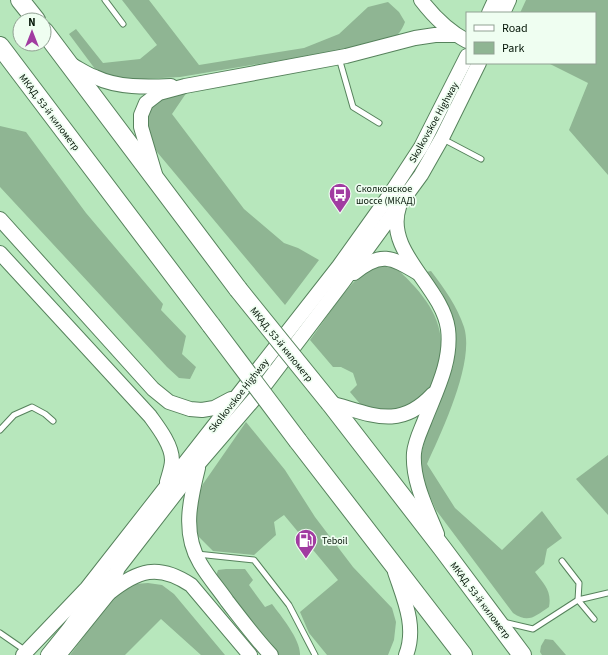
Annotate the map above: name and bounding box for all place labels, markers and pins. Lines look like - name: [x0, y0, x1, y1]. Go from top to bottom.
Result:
- bus stop icon: Сколковское шоссе (МКАД): [327, 181, 353, 214]
- place label: Сколковское шоссе (МКАД): [356, 182, 416, 208]
- fuel station icon: Teboil: [293, 527, 319, 560]
- place label: Teboil: [322, 534, 348, 548]

